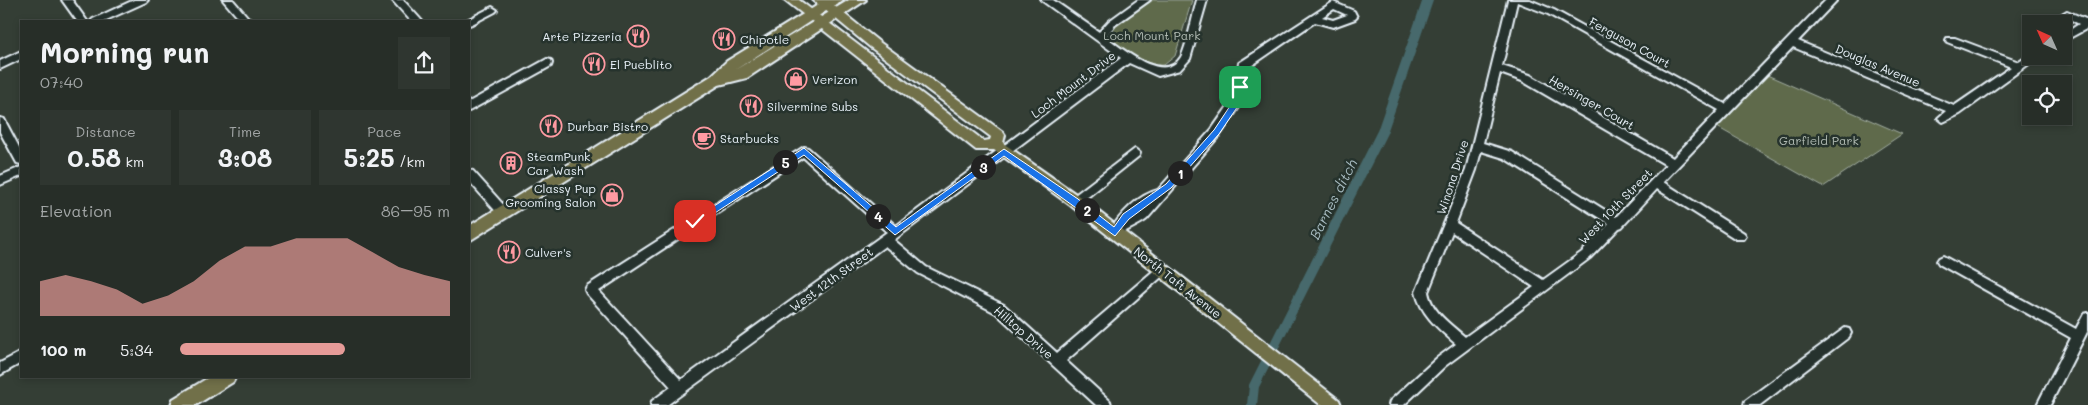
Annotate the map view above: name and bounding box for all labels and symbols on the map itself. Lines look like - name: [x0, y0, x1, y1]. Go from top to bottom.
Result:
- street label: Ferguson Court: [1586, 13, 1674, 71]
- north arrow: [2022, 15, 2072, 65]
- restaurant icon: Arte Pizzeria: [626, 24, 650, 48]
- restaurant icon: Chipotle: [712, 27, 736, 51]
- park label: Loch Mount Park: [1103, 27, 1201, 43]
- place label: Arte Pizzeria: [542, 28, 622, 44]
- place label: Chipotle: [740, 31, 789, 47]
- street label: Douglas Avenue: [1833, 40, 1923, 90]
- street label: Loch Mount Drive: [1028, 47, 1118, 121]
- restaurant icon: El Pueblito: [582, 52, 606, 76]
- place label: El Pueblito: [610, 56, 672, 72]
- pin: [1219, 66, 1261, 108]
- shop icon: Verizon: [784, 67, 808, 91]
- place label: Verizon: [812, 71, 857, 87]
- street label: Hersinger Court: [1546, 71, 1638, 133]
- restaurant icon: Silvermine Subs: [739, 94, 763, 118]
- place label: Silvermine Subs: [767, 98, 858, 114]
- restaurant icon: Durbar Bistro: [539, 114, 563, 138]
- place label: Durbar Bistro: [567, 118, 648, 134]
- cafe icon: Starbucks: [692, 126, 716, 150]
- place label: Starbucks: [720, 130, 779, 146]
- park label: Garfield Park: [1779, 132, 1859, 148]
- street label: Winona Drive: [1432, 138, 1472, 216]
- place label: SteamPunk Car Wash: [527, 148, 590, 178]
- pin: 5: [772, 150, 798, 174]
- building icon: SteamPunk Car Wash: [499, 151, 523, 175]
- pin: 3: [970, 154, 996, 180]
- water label: Barnes ditch: [1305, 156, 1361, 242]
- pin: 1: [1168, 160, 1192, 186]
- street label: West 10th Street: [1575, 165, 1655, 247]
- place label: Classy Pup Grooming Salon: [505, 180, 596, 210]
- shop icon: Classy Pup Grooming Salon: [600, 183, 624, 207]
- pin: 2: [1074, 198, 1100, 222]
- pin: [674, 200, 716, 242]
- pin: 4: [866, 204, 890, 228]
- restaurant icon: Culver's: [497, 240, 521, 264]
- street label: West 12th Street: [786, 243, 876, 315]
- street label: North Taft Avenue: [1131, 243, 1225, 321]
- place label: Culver's: [525, 244, 572, 260]
- street label: Hilltop Drive: [991, 302, 1057, 362]

